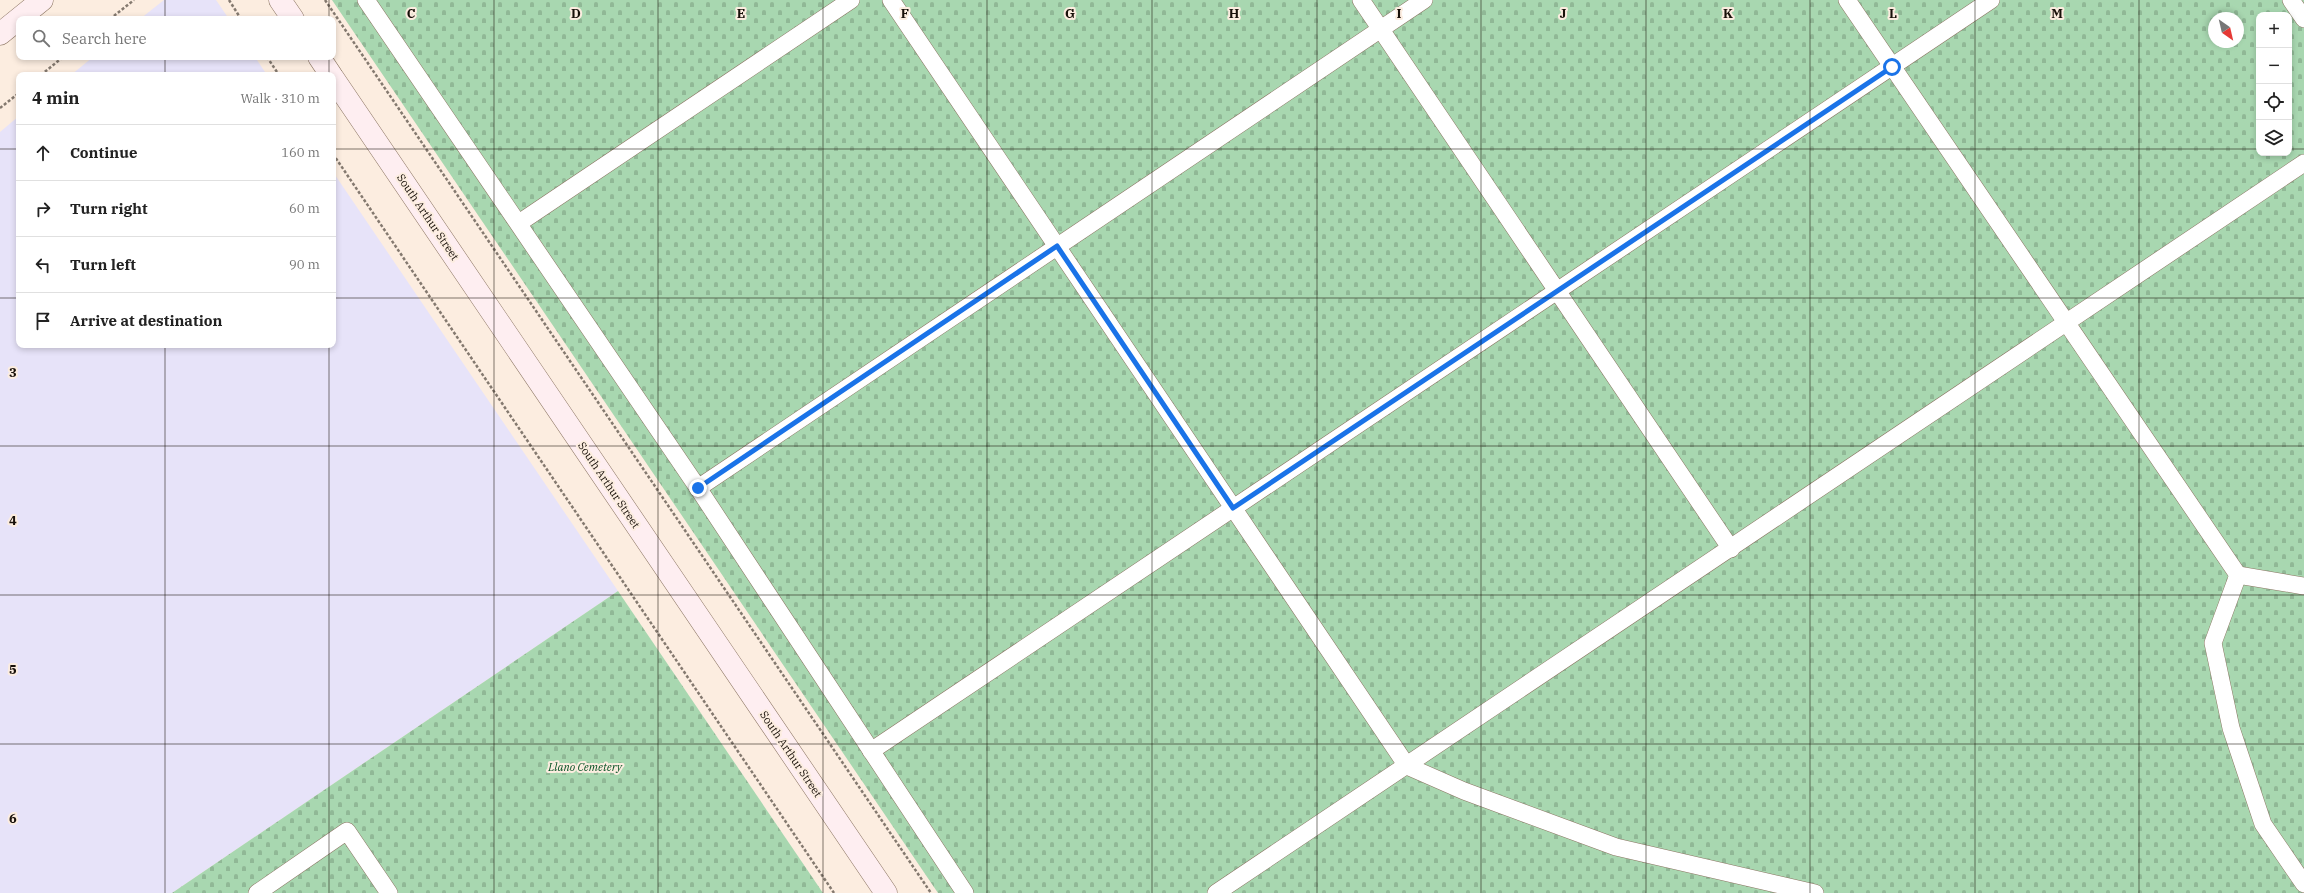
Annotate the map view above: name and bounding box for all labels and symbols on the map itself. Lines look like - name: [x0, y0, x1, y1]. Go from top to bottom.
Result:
- text: C: [407, 5, 416, 22]
- text: D: [571, 5, 581, 22]
- text: E: [737, 5, 745, 22]
- text: F: [901, 5, 909, 22]
- text: G: [1065, 5, 1075, 22]
- text: H: [1229, 5, 1240, 22]
- text: I: [1397, 5, 1402, 22]
- text: J: [1560, 5, 1567, 22]
- text: K: [1723, 5, 1733, 22]
- text: L: [1889, 5, 1897, 22]
- text: M: [2051, 5, 2063, 22]
- north arrow: [2208, 12, 2244, 48]
- route start: [1883, 58, 1901, 76]
- street label: South Arthur Street: [394, 171, 462, 263]
- text: 3: [9, 364, 17, 381]
- street label: South Arthur Street: [575, 439, 643, 531]
- route end: [689, 479, 707, 497]
- text: 4: [9, 512, 17, 529]
- text: 5: [9, 661, 17, 678]
- street label: South Arthur Street: [757, 708, 825, 800]
- park label: Llano Cemetery: [547, 760, 623, 774]
- text: 6: [9, 810, 17, 827]

